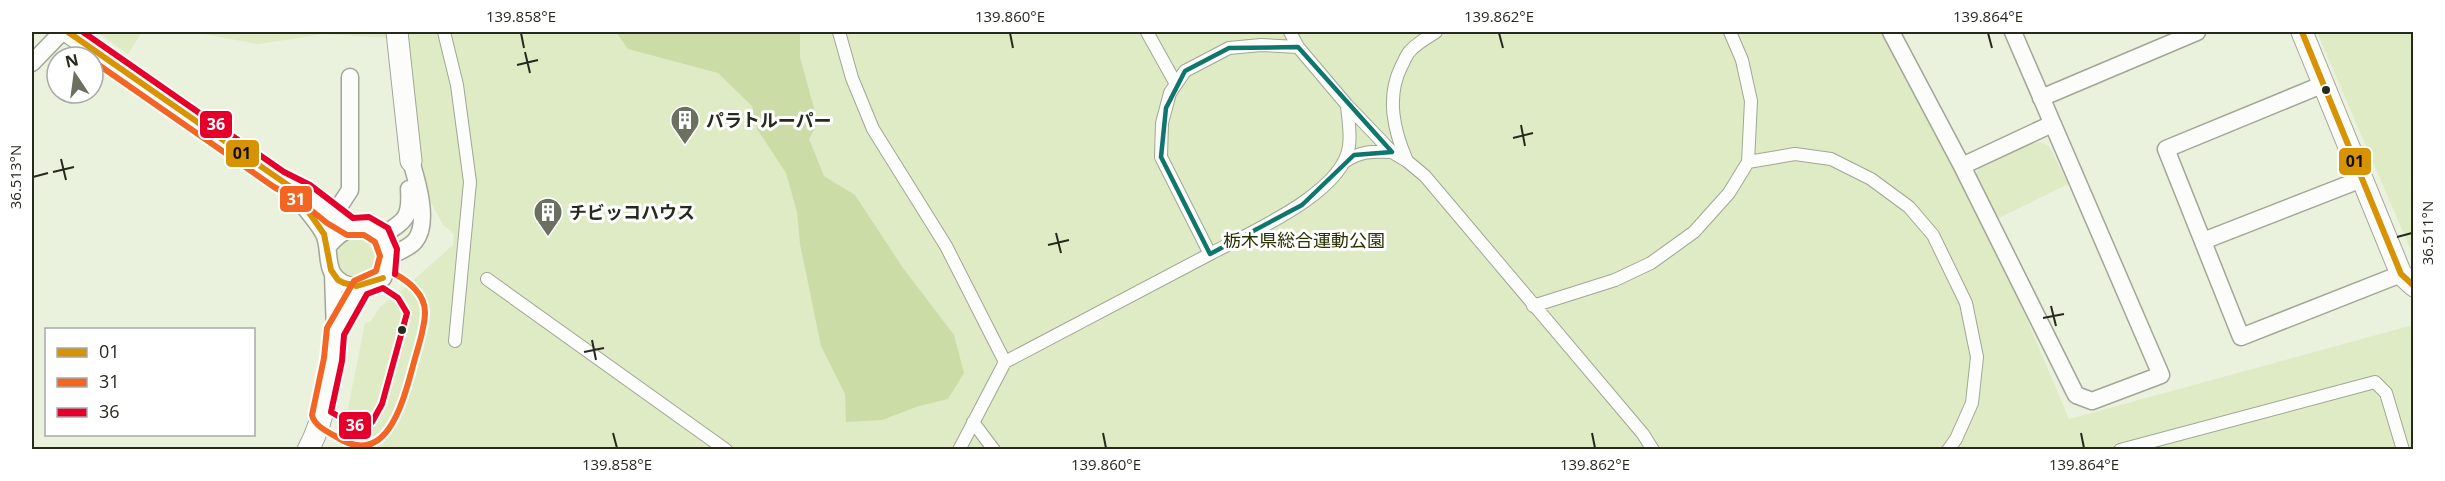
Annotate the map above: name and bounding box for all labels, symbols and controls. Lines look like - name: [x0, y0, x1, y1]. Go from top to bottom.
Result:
- text: 139.858°E: [486, 6, 556, 26]
- text: 139.860°E: [975, 6, 1045, 26]
- text: 139.862°E: [1464, 6, 1534, 26]
- text: 139.864°E: [1953, 6, 2023, 26]
- north arrow: [45, 45, 105, 105]
- text: N: [63, 48, 80, 73]
- unlabelled marker: [2320, 84, 2332, 96]
- building icon: パラトルーパー: [669, 104, 701, 146]
- place label: パラトルーパー: [706, 108, 832, 132]
- line badge: 36: [199, 110, 233, 139]
- text: 36: [207, 113, 225, 135]
- line badge: 01: [225, 139, 260, 168]
- text: 01: [233, 142, 251, 164]
- text: 36.513°N: [5, 145, 25, 209]
- line badge: 01: [2338, 147, 2372, 176]
- text: 01: [2346, 150, 2364, 172]
- line badge: 31: [279, 185, 313, 213]
- text: 31: [287, 188, 305, 210]
- building icon: チビッコハウス: [532, 196, 564, 238]
- place label: チビッコハウス: [569, 200, 695, 224]
- text: 36.511°N: [2417, 201, 2437, 265]
- park label: 栃木県総合運動公園: [1223, 228, 1385, 252]
- unlabelled marker: [396, 324, 408, 336]
- legend: [45, 328, 255, 436]
- text: 01: [99, 339, 120, 363]
- text: 31: [99, 369, 120, 393]
- text: 36: [99, 399, 120, 423]
- line badge: 36: [338, 411, 372, 440]
- text: 36: [346, 414, 364, 436]
- text: 139.858°E: [582, 454, 652, 474]
- text: 139.860°E: [1071, 454, 1141, 474]
- text: 139.862°E: [1560, 454, 1630, 474]
- text: 139.864°E: [2049, 454, 2119, 474]

